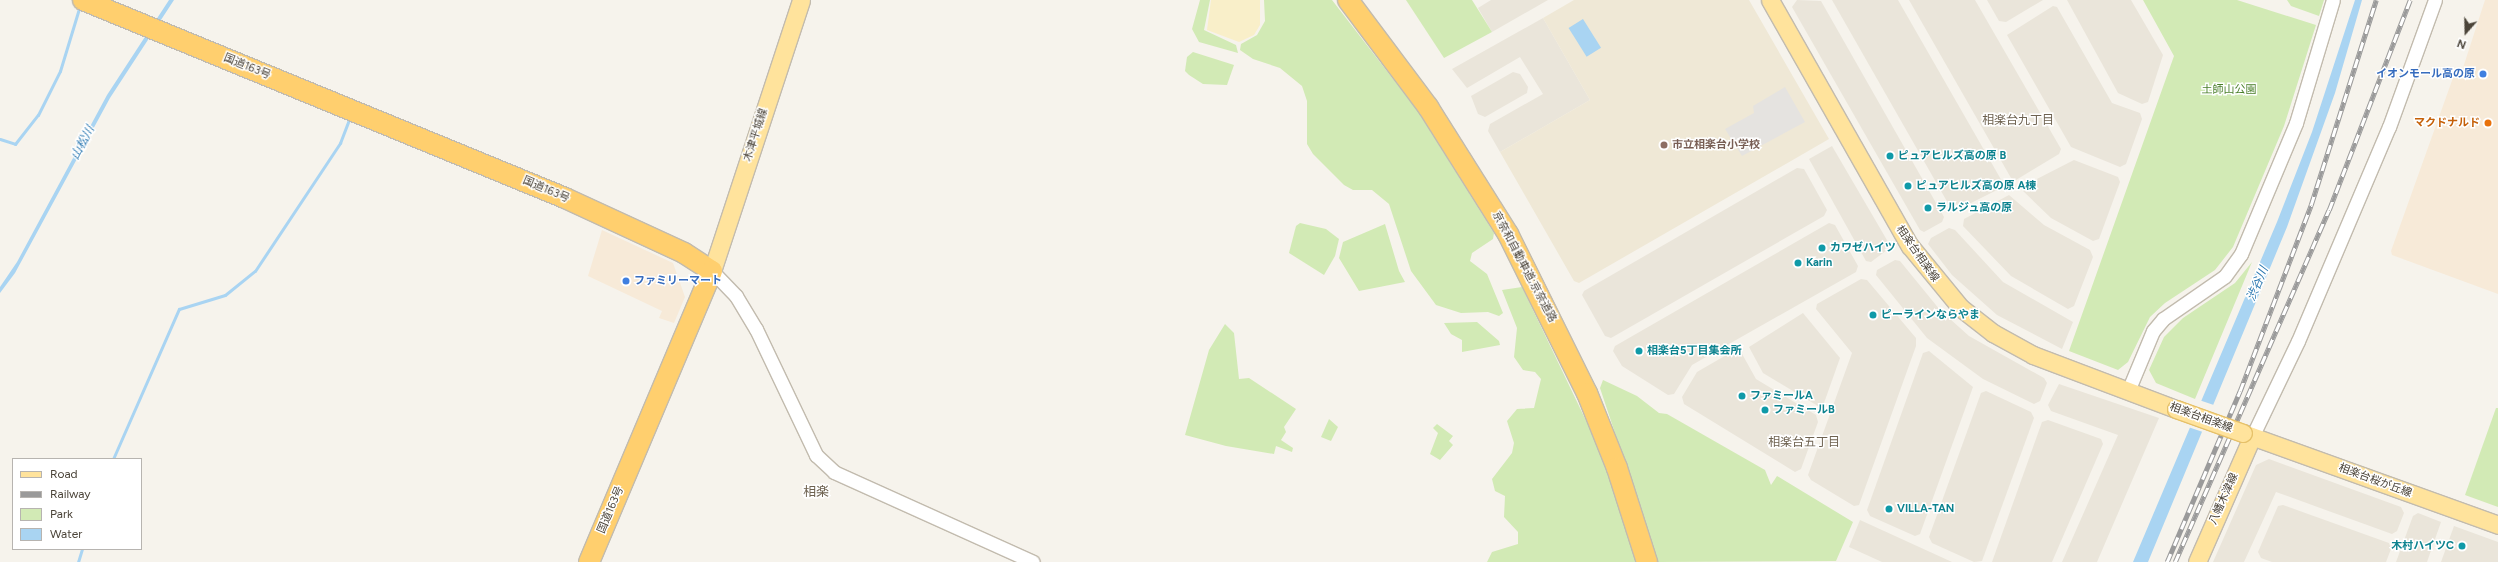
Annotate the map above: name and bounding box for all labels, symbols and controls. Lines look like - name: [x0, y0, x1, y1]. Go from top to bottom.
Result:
- north arrow: [2446, 12, 2486, 52]
- text: N: [2456, 36, 2468, 51]
- street label: 国道163号: [221, 52, 273, 82]
- place label: イオンモール高の原: [2376, 67, 2475, 81]
- marker: イオンモール高の原: [2478, 69, 2488, 79]
- park label: 土師山公園: [2202, 83, 2256, 97]
- street label: 木津平城線: [741, 107, 771, 163]
- district label: 相楽台九丁目: [1982, 114, 2054, 128]
- place label: マクドナルド: [2414, 116, 2480, 130]
- marker: マクドナルド: [2483, 118, 2493, 128]
- water label: 山松川: [68, 124, 98, 162]
- place label: 市立相楽台小学校: [1672, 138, 1760, 152]
- marker: 市立相楽台小学校: [1659, 140, 1669, 150]
- place label: ピュアヒルズ高の原 B: [1898, 149, 2006, 163]
- marker: ピュアヒルズ高の原 B: [1885, 151, 1895, 161]
- street label: 国道163号: [521, 174, 571, 206]
- place label: ピュアヒルズ高の原 A棟: [1916, 179, 2036, 193]
- marker: ピュアヒルズ高の原 A棟: [1903, 181, 1913, 191]
- place label: ラルジュ高の原: [1936, 201, 2013, 215]
- marker: ラルジュ高の原: [1923, 203, 1933, 213]
- street label: 京奈和自動車道;京奈道路: [1489, 209, 1559, 325]
- street label: 相楽台相楽線: [1893, 223, 1941, 285]
- place label: カワゼハイツ: [1830, 241, 1896, 255]
- marker: カワゼハイツ: [1817, 243, 1827, 253]
- place label: Karin: [1806, 256, 1832, 270]
- marker: Karin: [1793, 258, 1803, 268]
- water label: 渋谷川: [2244, 265, 2272, 303]
- place label: ファミリーマート: [634, 274, 722, 288]
- marker: ファミリーマート: [621, 276, 631, 286]
- place label: ピーラインならやま: [1881, 308, 1980, 322]
- marker: ピーラインならやま: [1868, 310, 1878, 320]
- place label: 相楽台5丁目集会所: [1647, 344, 1741, 358]
- marker: 相楽台5丁目集会所: [1634, 346, 1644, 356]
- place label: ファミールA: [1750, 389, 1813, 403]
- marker: ファミールA: [1737, 391, 1747, 401]
- street label: 相楽台相楽線: [2168, 401, 2234, 435]
- place label: ファミールB: [1773, 403, 1835, 417]
- marker: ファミールB: [1760, 405, 1770, 415]
- district label: 相楽台五丁目: [1768, 436, 1840, 450]
- legend: [12, 458, 142, 550]
- street label: 相楽台桜が丘線: [2337, 462, 2413, 500]
- text: Road: [50, 467, 78, 481]
- street label: 八幡木津線: [2207, 471, 2241, 527]
- district label: 相楽: [803, 484, 829, 500]
- street label: 国道163号: [595, 485, 627, 535]
- text: Railway: [50, 487, 91, 501]
- place label: VILLA-TAN: [1897, 502, 1954, 516]
- marker: VILLA-TAN: [1884, 504, 1894, 514]
- text: Park: [50, 507, 73, 521]
- text: Water: [50, 527, 82, 541]
- place label: 木村ハイツC: [2391, 539, 2454, 553]
- marker: 木村ハイツC: [2457, 541, 2467, 551]

